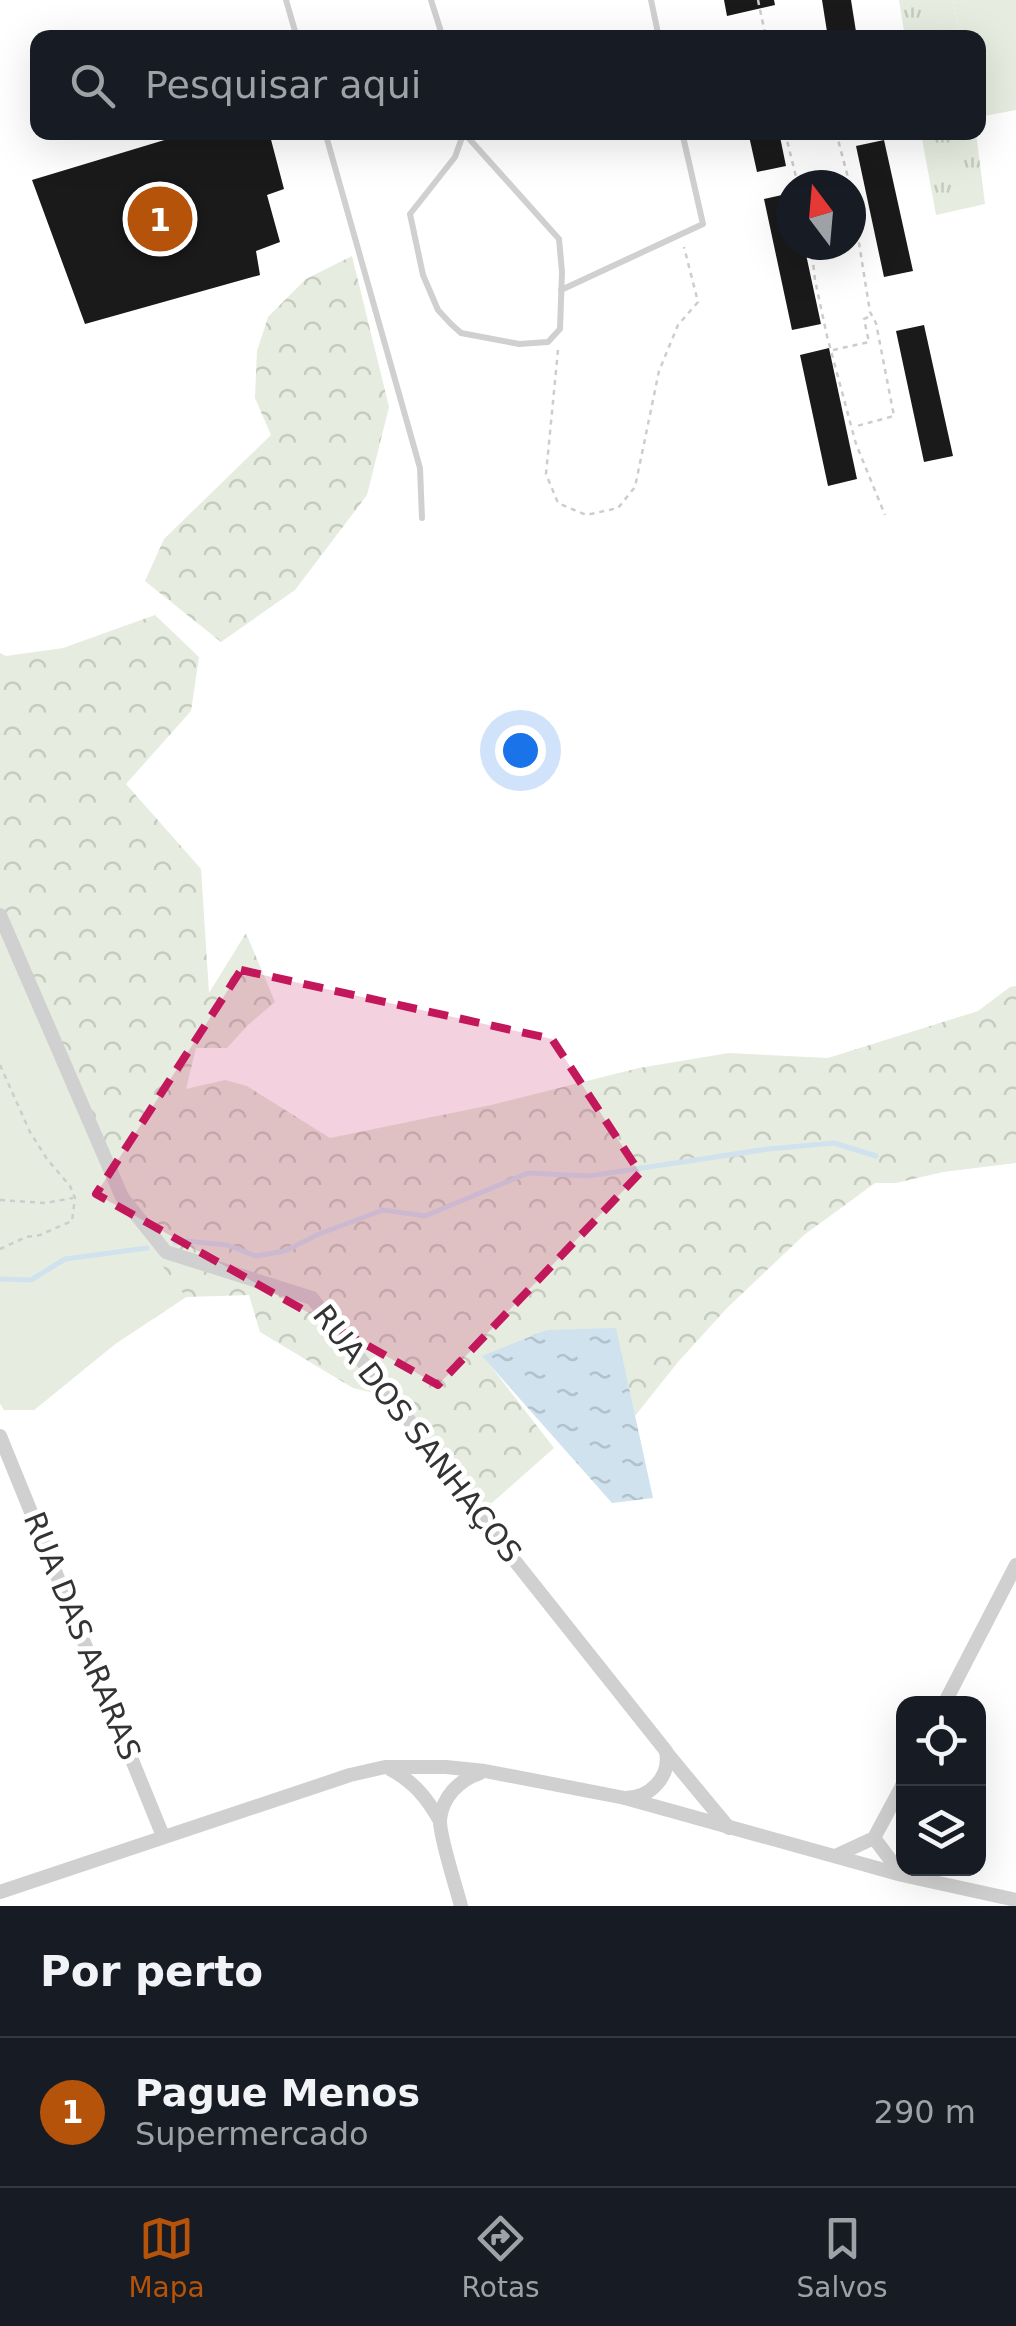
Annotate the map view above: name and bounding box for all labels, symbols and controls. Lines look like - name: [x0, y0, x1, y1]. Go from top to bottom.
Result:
- search box: [30, 30, 986, 140]
- icon: search: [65, 58, 120, 113]
- text: Pesquisar aqui: [145, 63, 421, 107]
- north arrow: [776, 170, 866, 260]
- pin: 1: [128, 182, 192, 256]
- your location: [495, 725, 546, 776]
- street label: RUA DOS SANHAÇOS: [306, 1298, 529, 1569]
- street label: RUA DAS ARARAS: [17, 1507, 148, 1765]
- map controls: [896, 1696, 986, 1876]
- button: locate: [896, 1696, 986, 1786]
- button: layers: [896, 1786, 986, 1876]
- text: Por perto: [40, 1947, 263, 1996]
- text: Pague Menos: [135, 2071, 420, 2115]
- text: 1: [61, 2093, 84, 2131]
- text: 290 m: [874, 2093, 976, 2131]
- text: Supermercado: [135, 2115, 369, 2153]
- tab: Mapa: [128, 2211, 205, 2304]
- tab: Rotas: [462, 2211, 540, 2304]
- tab: Salvos: [797, 2211, 888, 2304]

